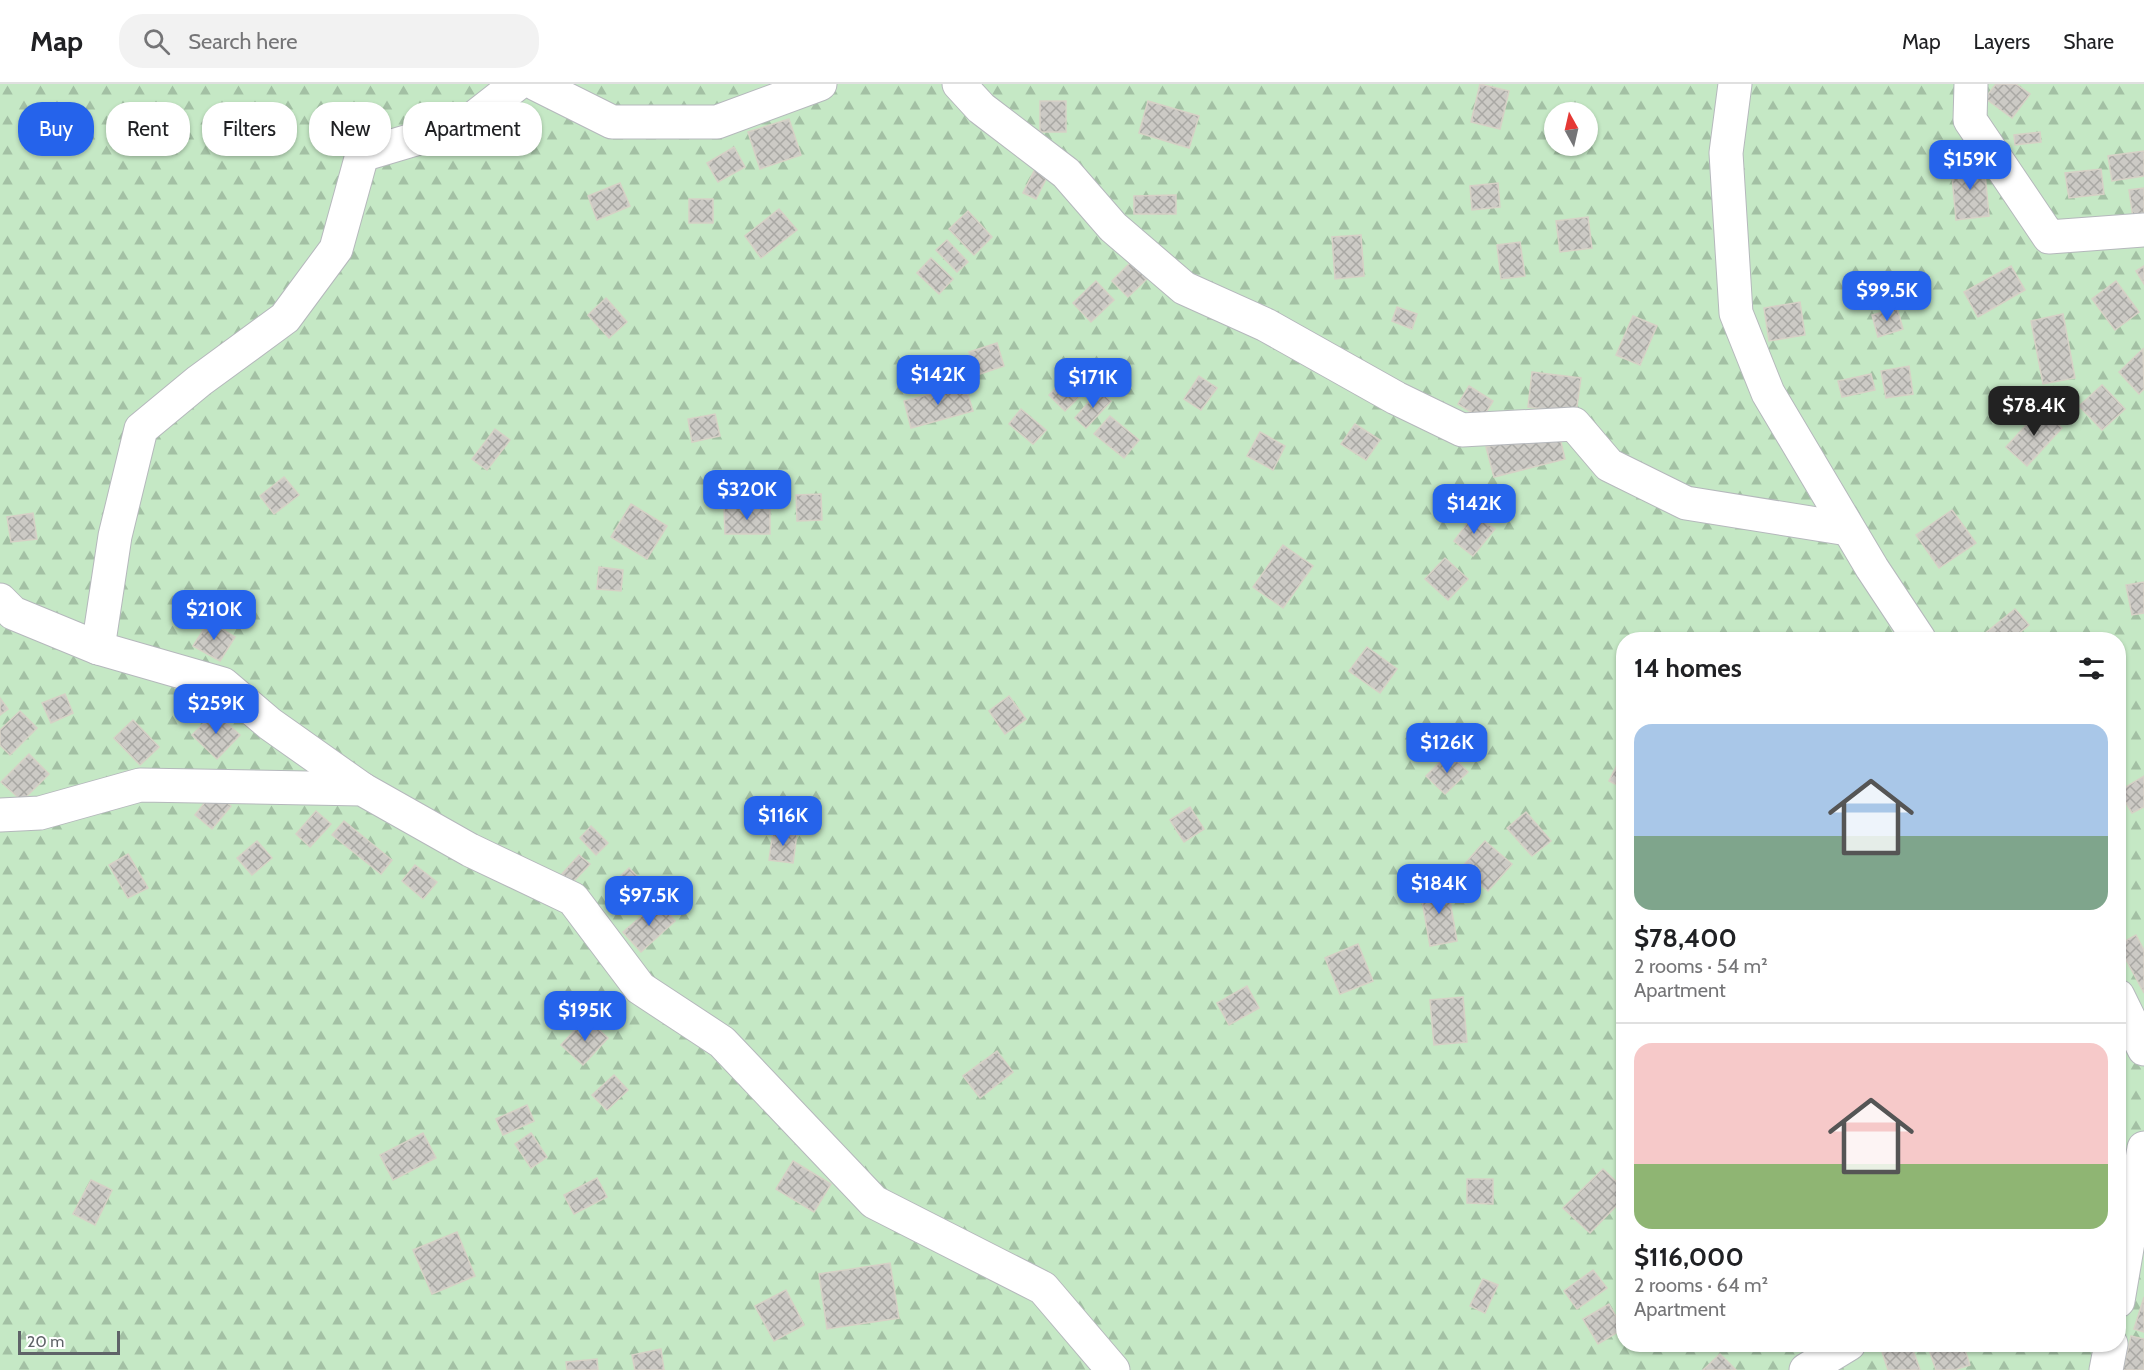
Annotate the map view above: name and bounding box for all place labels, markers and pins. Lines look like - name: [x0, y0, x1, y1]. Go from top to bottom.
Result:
- pin: $159K: [1928, 140, 2012, 191]
- pin: $99.5K: [1838, 271, 1936, 322]
- pin: $142K: [896, 355, 980, 406]
- pin: $171K: [1051, 358, 1135, 409]
- pin: $78.4K: [1985, 386, 2083, 437]
- pin: $320K: [705, 470, 789, 521]
- pin: $142K: [1432, 484, 1516, 535]
- pin: $210K: [172, 590, 256, 641]
- pin: $259K: [174, 684, 258, 735]
- pin: $126K: [1405, 723, 1489, 774]
- pin: $116K: [741, 796, 825, 847]
- pin: $184K: [1397, 864, 1481, 915]
- pin: $97.5K: [600, 876, 698, 927]
- pin: $195K: [543, 991, 627, 1042]

